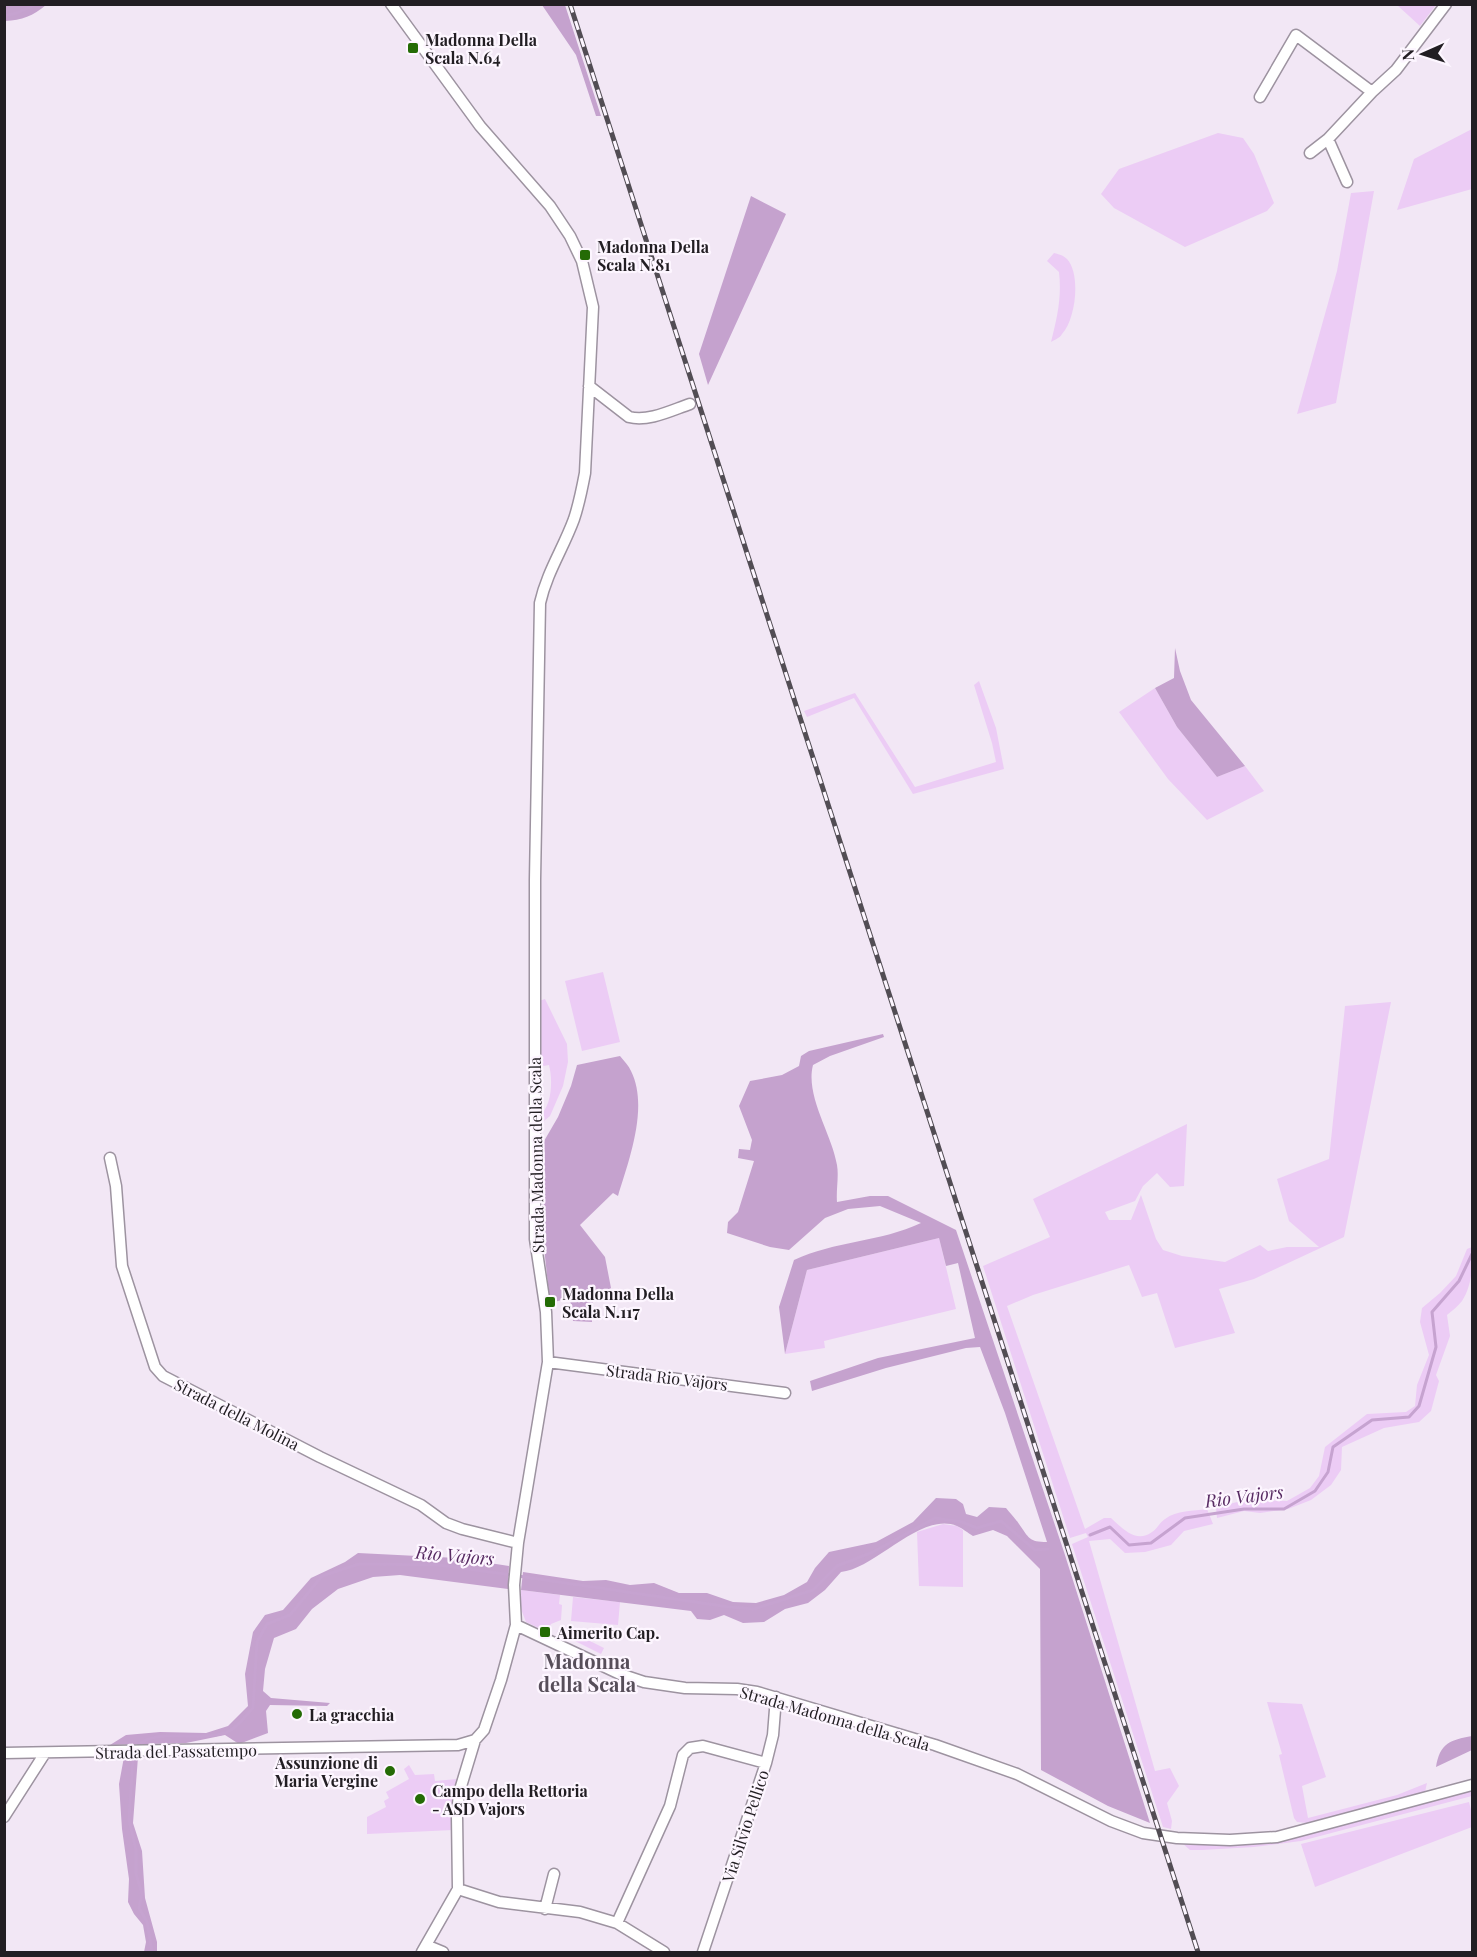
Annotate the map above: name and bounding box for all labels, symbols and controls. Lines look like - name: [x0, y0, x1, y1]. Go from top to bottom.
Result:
- north arrow: [1393, 24, 1453, 84]
- place label: Madonna Della Scala N.64: [425, 29, 538, 68]
- marker: Madonna Della Scala N.64: [406, 41, 420, 55]
- text: N: [1397, 48, 1418, 61]
- place label: Madonna Della Scala N.81: [597, 236, 710, 275]
- marker: Madonna Della Scala N.81: [578, 248, 592, 262]
- street label: Strada Madonna della Scala: [524, 1057, 548, 1253]
- place label: Madonna Della Scala N.117: [562, 1283, 675, 1322]
- marker: Madonna Della Scala N.117: [543, 1295, 557, 1309]
- street label: Strada Rio Vajors: [605, 1359, 729, 1395]
- street label: Strada della Molina: [171, 1373, 303, 1455]
- water label: Rio Vajors: [1202, 1479, 1285, 1513]
- water label: Rio Vajors: [414, 1540, 495, 1570]
- place label: Aimerito Cap.: [556, 1622, 660, 1643]
- marker: Aimerito Cap.: [538, 1625, 552, 1639]
- district label: Madonna della Scala: [538, 1647, 637, 1697]
- street label: Strada Madonna della Scala: [738, 1681, 932, 1755]
- place label: La gracchia: [309, 1704, 395, 1725]
- marker: La gracchia: [290, 1707, 304, 1721]
- street label: Strada del Passatempo: [95, 1739, 257, 1763]
- place label: Assunzione di Maria Vergine: [274, 1752, 378, 1791]
- marker: Assunzione di Maria Vergine: [383, 1764, 397, 1778]
- street label: Via Silvio Pellico: [717, 1767, 773, 1886]
- place label: Campo della Rettoria - ASD Vajors: [432, 1780, 588, 1819]
- marker: Campo della Rettoria - ASD Vajors: [413, 1792, 427, 1806]

